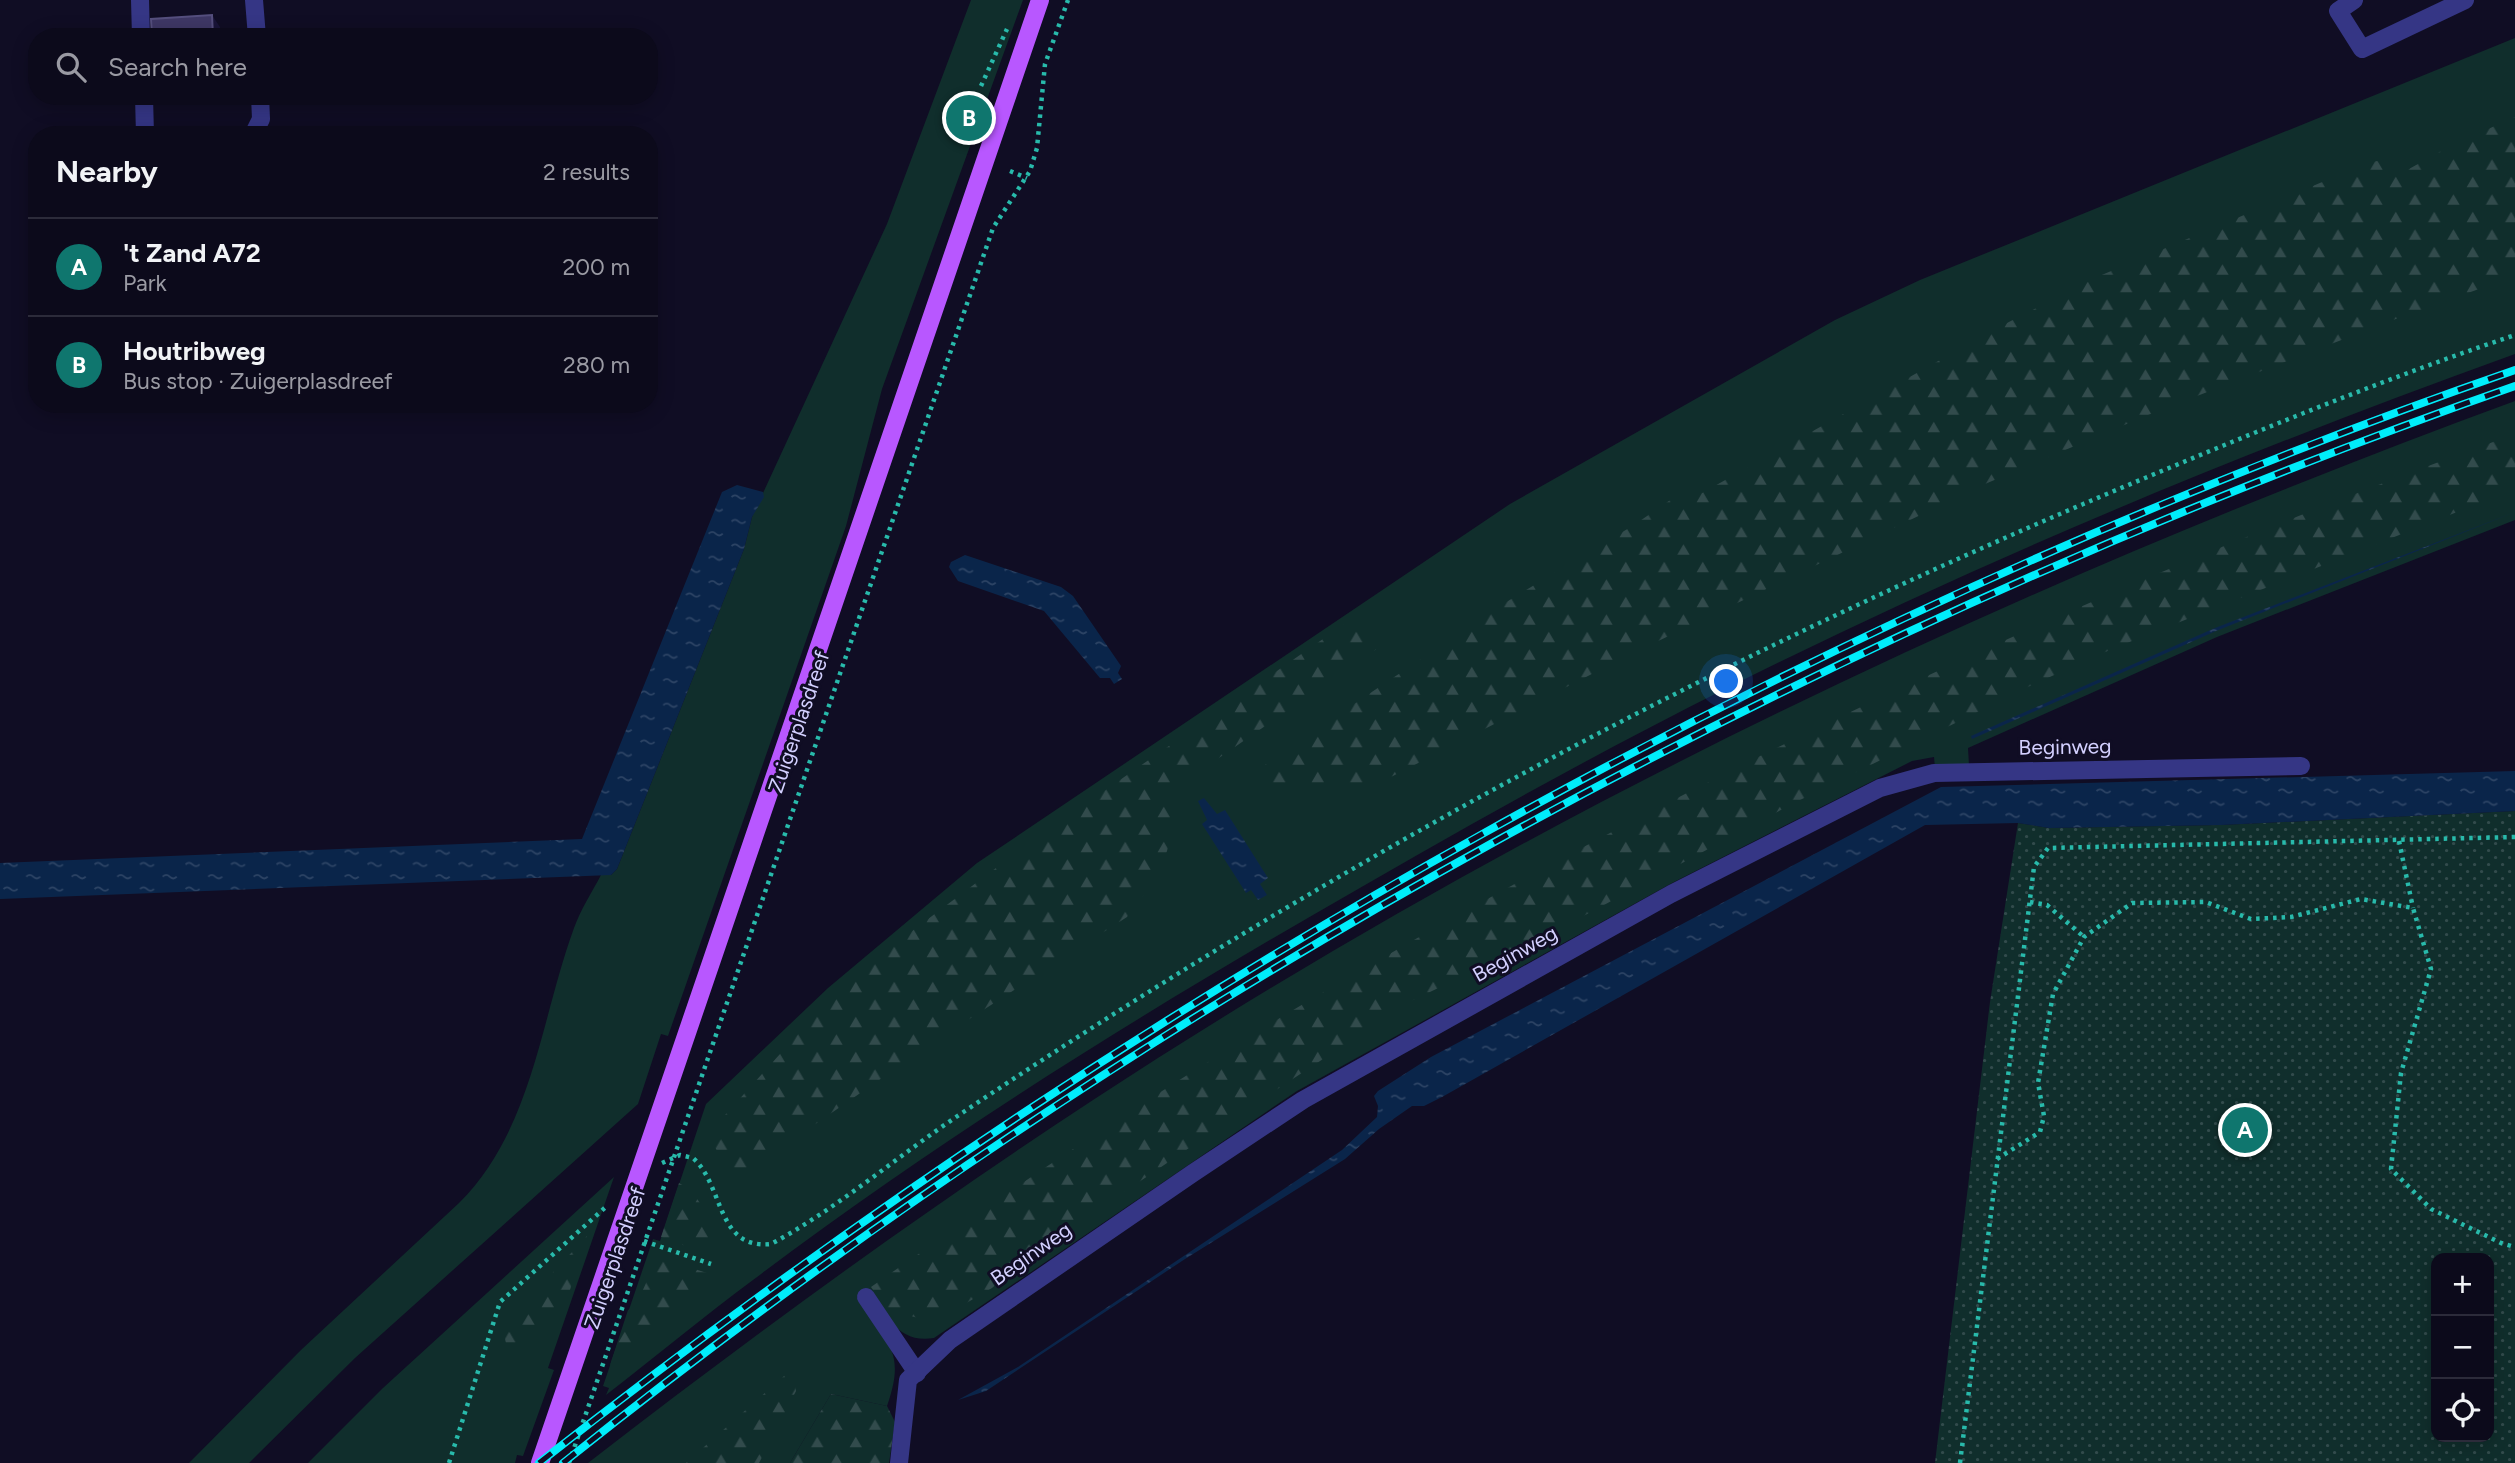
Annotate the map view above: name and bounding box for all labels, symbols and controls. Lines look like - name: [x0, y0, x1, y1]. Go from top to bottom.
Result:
- search box: [28, 28, 658, 105]
- icon: search: [52, 48, 90, 86]
- text: Search here: [108, 51, 247, 83]
- pin: B: [946, 92, 992, 144]
- text: Nearby: [56, 153, 158, 190]
- text: 2 results: [543, 158, 630, 186]
- text: 't Zand A72: [123, 237, 261, 269]
- text: A: [71, 253, 87, 281]
- text: 200 m: [562, 253, 630, 281]
- text: Park: [123, 269, 167, 297]
- text: Houtribweg: [123, 335, 266, 367]
- text: B: [72, 351, 86, 379]
- text: 280 m: [563, 351, 630, 379]
- text: Bus stop · Zuigerplasdreef: [123, 367, 392, 395]
- street label: Zuigerplasdreef: [763, 647, 835, 796]
- your location: [1709, 664, 1743, 698]
- street label: Beginweg: [2018, 733, 2112, 760]
- street label: Beginweg: [1468, 920, 1562, 987]
- pin: A: [2222, 1104, 2268, 1156]
- street label: Zuigerplasdreef: [579, 1183, 651, 1332]
- street label: Beginweg: [985, 1217, 1076, 1291]
- map controls: [2431, 1253, 2494, 1442]
- button: +: [2431, 1253, 2494, 1316]
- button: −: [2431, 1316, 2494, 1379]
- button: locate: [2431, 1379, 2494, 1442]

